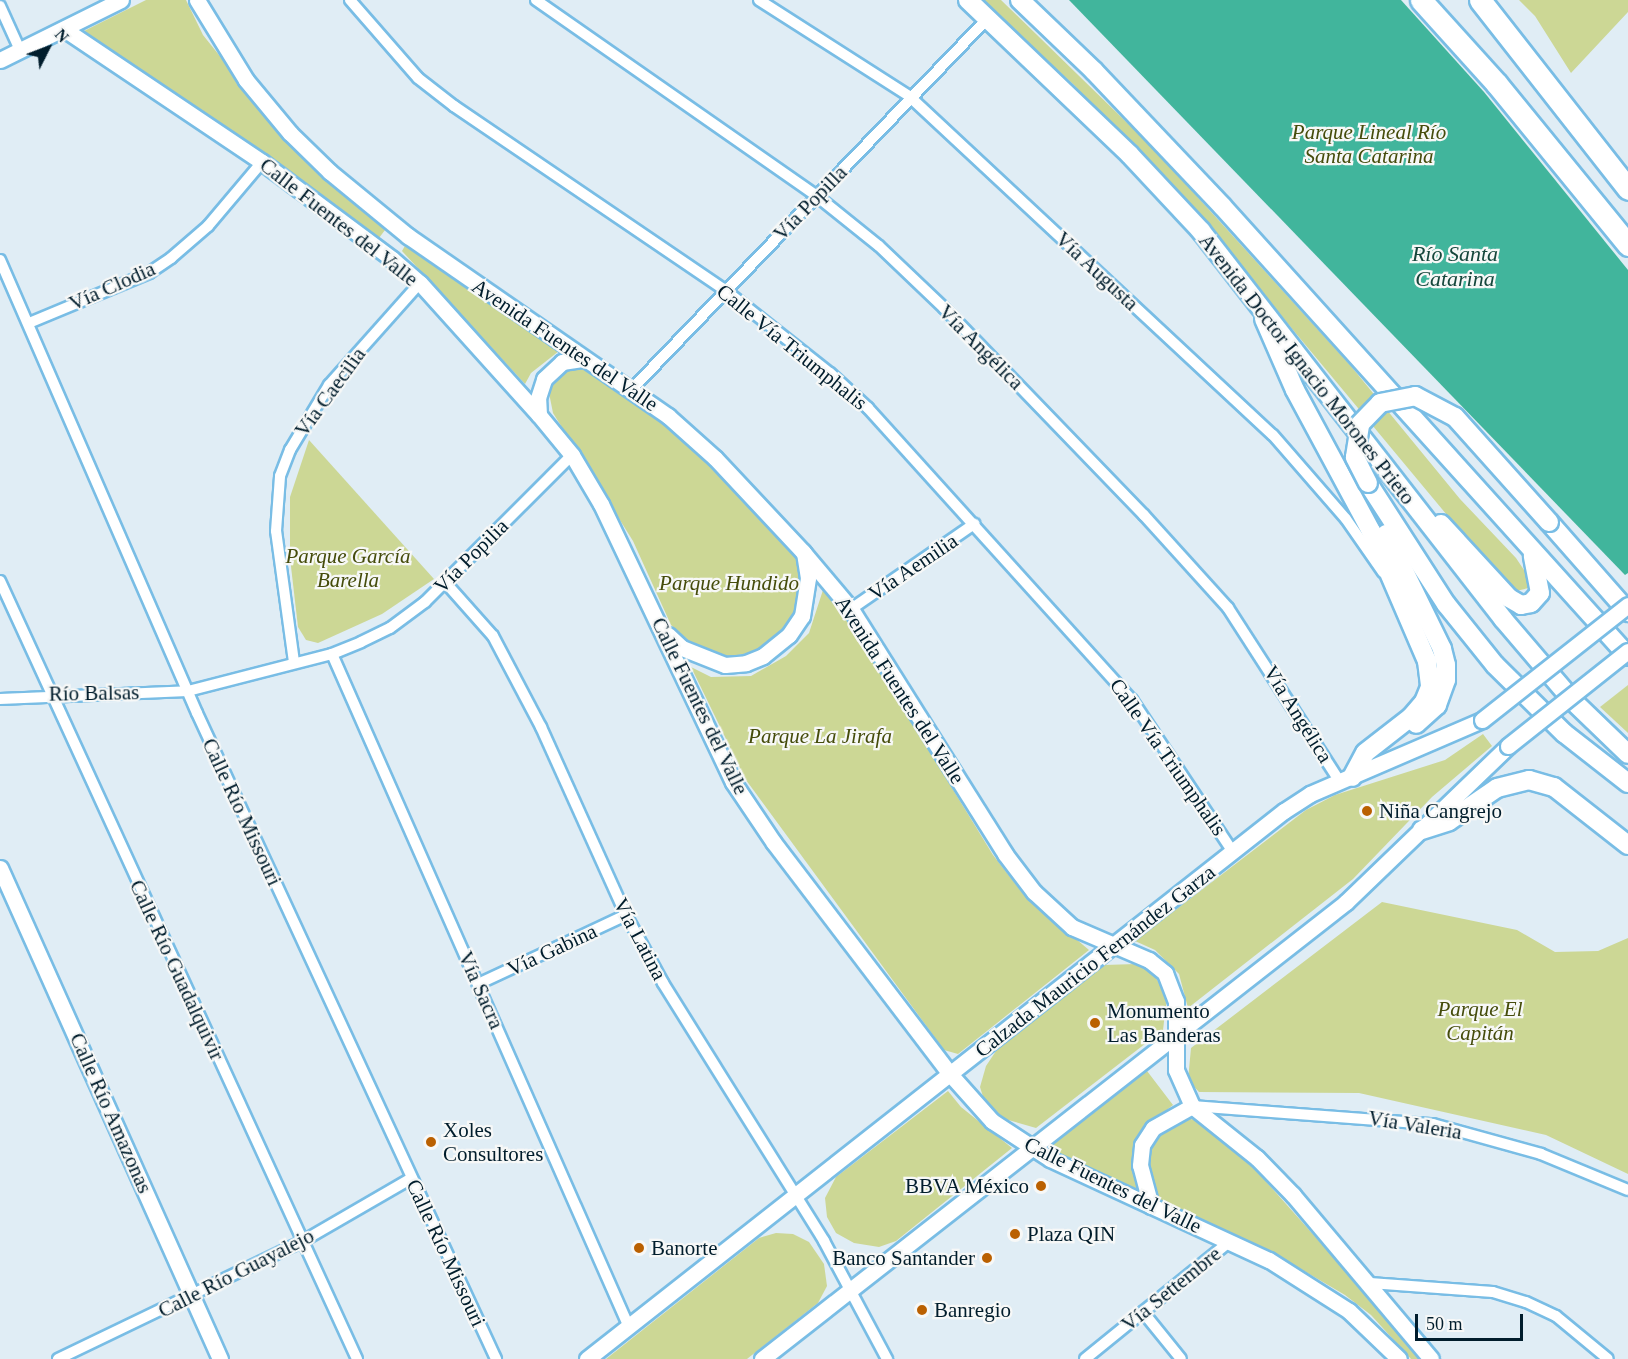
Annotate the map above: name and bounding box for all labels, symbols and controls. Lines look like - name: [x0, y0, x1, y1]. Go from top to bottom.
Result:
- north arrow: [18, 18, 78, 78]
- text: N: [52, 26, 72, 46]
- park label: Parque Lineal Río Santa Catarina: [1292, 119, 1446, 169]
- street label: Calle Fuentes del Valle: [255, 152, 423, 292]
- street label: Vía Popilla: [768, 160, 852, 246]
- street label: Vía Augusta: [1050, 226, 1144, 316]
- street label: Avenida Doctor Ignacio Morones Prieto: [1193, 229, 1421, 509]
- water label: Río Santa Catarina: [1412, 240, 1498, 292]
- street label: Vía Clodia: [65, 256, 159, 316]
- street label: Avenida Fuentes del Valle: [467, 273, 663, 417]
- street label: Calle Vía Triumphalis: [711, 278, 873, 416]
- street label: Vía Angélica: [933, 299, 1029, 395]
- street label: Vía Caecilia: [289, 342, 371, 442]
- street label: Vía Popilia: [428, 513, 514, 599]
- street label: Vía Aemilia: [863, 528, 963, 606]
- park label: Parque García Barella: [285, 543, 411, 593]
- park label: Parque Hundido: [659, 570, 799, 596]
- street label: Avenida Fuentes del Valle: [830, 591, 970, 789]
- street label: Calle Fuentes del Valle: [646, 613, 754, 799]
- street label: Vía Angélica: [1258, 660, 1338, 768]
- street label: Calle Vía Triumphalis: [1104, 673, 1232, 841]
- street label: Río Balsas: [49, 680, 139, 706]
- park label: Parque La Jirafa: [748, 723, 892, 749]
- street label: Calle Río Missouri: [197, 734, 287, 890]
- place label: Niña Cangrejo: [1379, 798, 1502, 824]
- marker: Niña Cangrejo: [1360, 804, 1374, 818]
- street label: Calzada Mauricio Fernández Garza: [970, 859, 1220, 1063]
- street label: Calle Río Guadalquivir: [124, 876, 230, 1064]
- street label: Vía Latina: [608, 894, 672, 984]
- street label: Vía Gabina: [503, 918, 601, 982]
- street label: Vía Sacra: [453, 947, 509, 1033]
- park label: Parque El Capitán: [1438, 996, 1522, 1046]
- place label: Monumento Las Banderas: [1107, 998, 1221, 1048]
- marker: Monumento Las Banderas: [1088, 1016, 1102, 1030]
- street label: Calle Río Amazonas: [64, 1028, 158, 1198]
- street label: Vía Valeria: [1366, 1105, 1464, 1145]
- place label: Xoles Consultores: [443, 1117, 543, 1167]
- street label: Calle Fuentes del Valle: [1020, 1131, 1206, 1239]
- marker: Xoles Consultores: [424, 1135, 438, 1149]
- place label: BBVA México: [904, 1173, 1029, 1199]
- street label: Calle Río Missouri: [401, 1175, 491, 1331]
- marker: BBVA México: [1034, 1179, 1048, 1193]
- place label: Plaza QIN: [1027, 1221, 1115, 1247]
- street label: Calle Río Guayalejo: [154, 1223, 318, 1323]
- marker: Plaza QIN: [1008, 1227, 1022, 1241]
- place label: Banorte: [651, 1235, 717, 1261]
- marker: Banorte: [632, 1241, 646, 1255]
- street label: Vía Settembre: [1116, 1241, 1226, 1337]
- place label: Banco Santander: [832, 1245, 975, 1271]
- marker: Banco Santander: [980, 1251, 994, 1265]
- place label: Banregio: [934, 1297, 1011, 1323]
- scale bar: [1418, 1302, 1526, 1340]
- marker: Banregio: [915, 1303, 929, 1317]
- text: 50 m: [1426, 1314, 1463, 1334]

